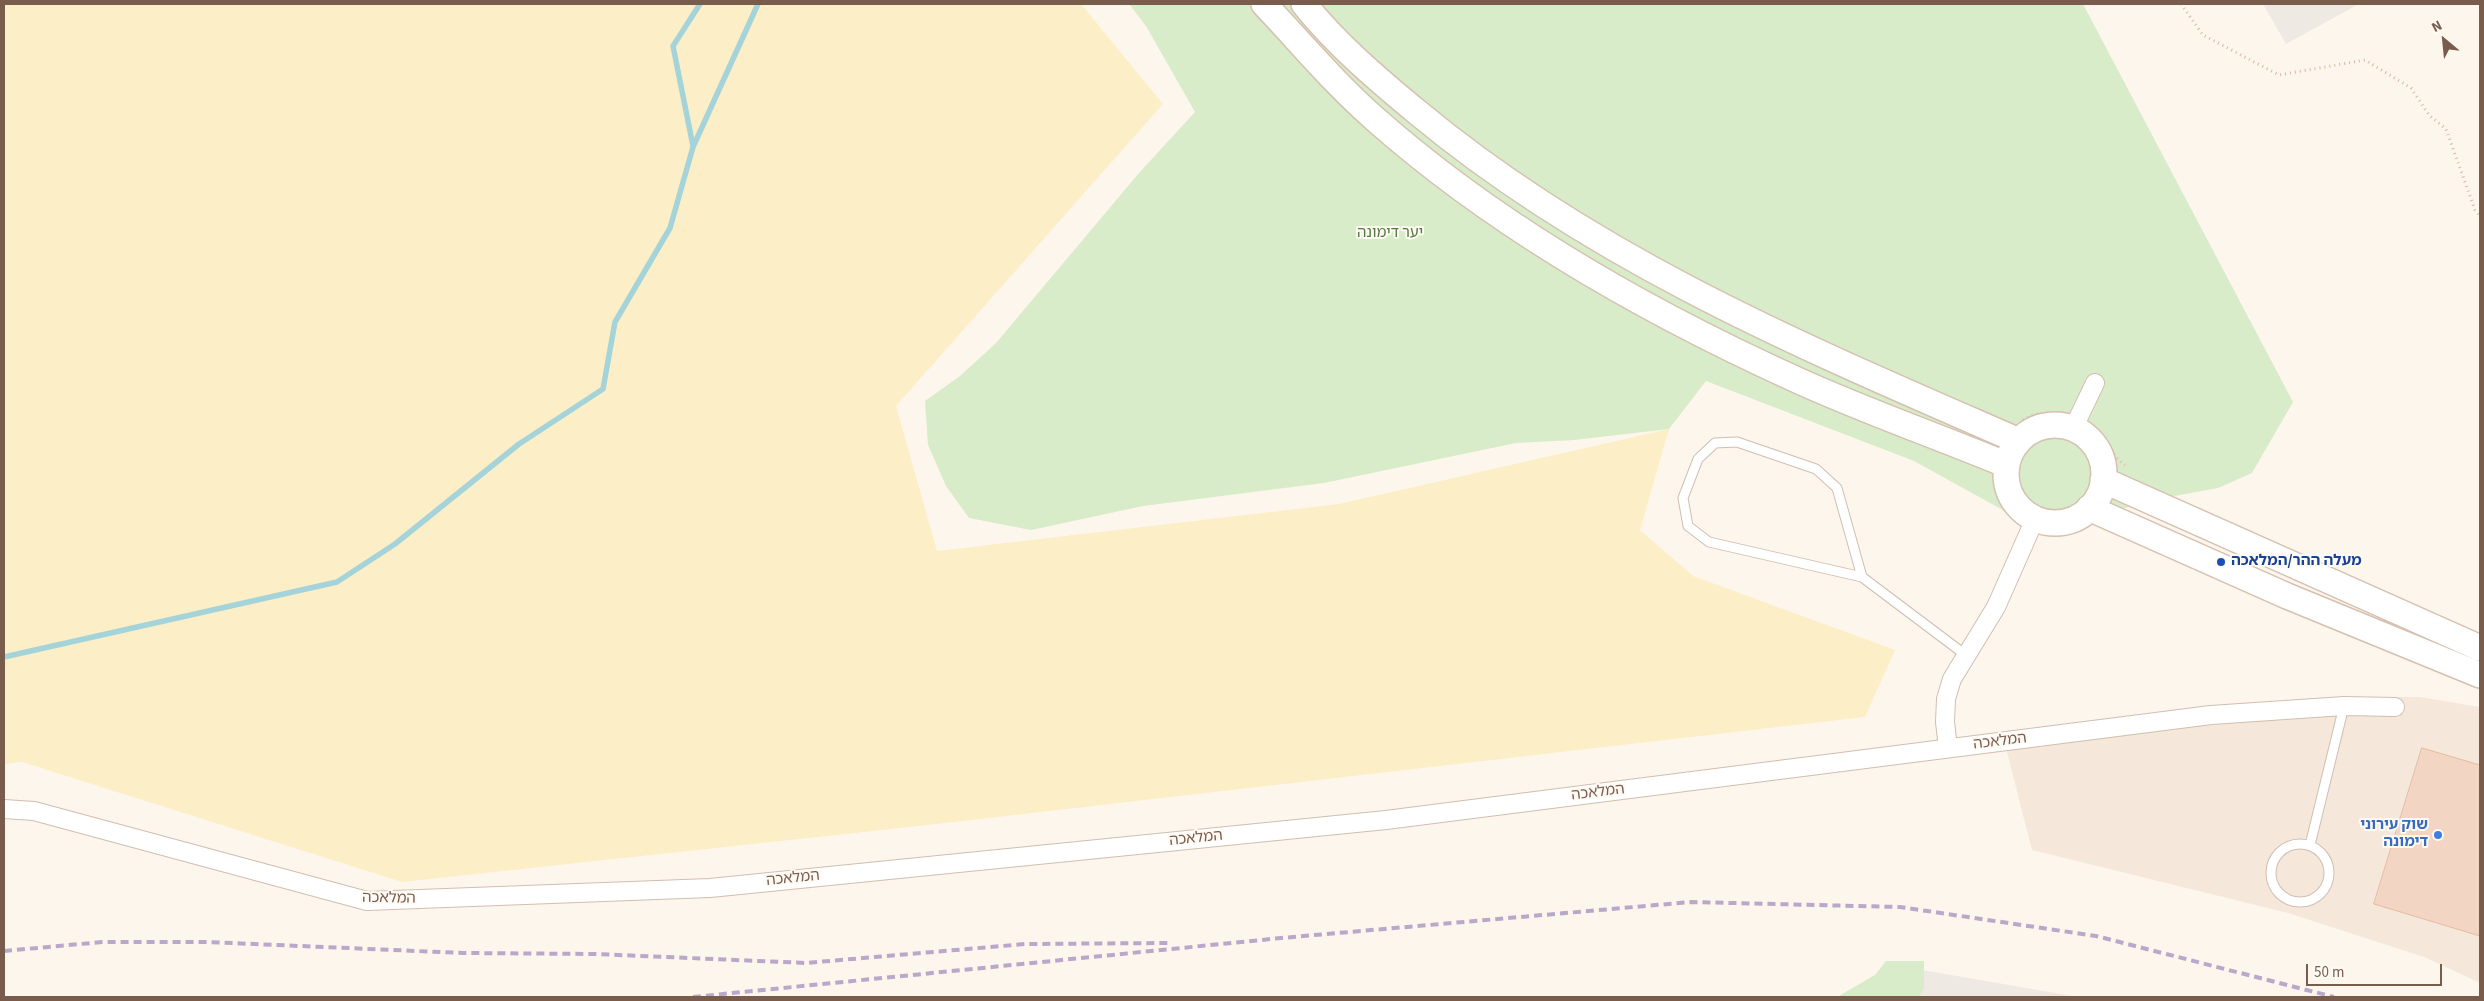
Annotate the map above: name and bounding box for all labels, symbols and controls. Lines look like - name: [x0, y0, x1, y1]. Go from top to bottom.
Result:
- north arrow: [2419, 15, 2469, 65]
- text: N: [2428, 16, 2446, 38]
- park label: יער דימונה: [1357, 225, 1423, 243]
- place label: מעלה ההר/המלאכה: [2231, 553, 2362, 571]
- marker: מעלה ההר/המלאכה: [2215, 556, 2227, 568]
- street label: המלאכה: [1972, 730, 2028, 754]
- street label: המלאכה: [1570, 781, 1626, 805]
- place label: שוק עירוני דימונה: [2360, 817, 2428, 852]
- street label: המלאכה: [1168, 827, 1224, 851]
- marker: שוק עירוני דימונה: [2432, 829, 2444, 841]
- street label: המלאכה: [765, 867, 821, 891]
- street label: המלאכה: [362, 890, 416, 908]
- scale bar: [2309, 954, 2445, 986]
- text: 50 m: [2314, 962, 2344, 983]

